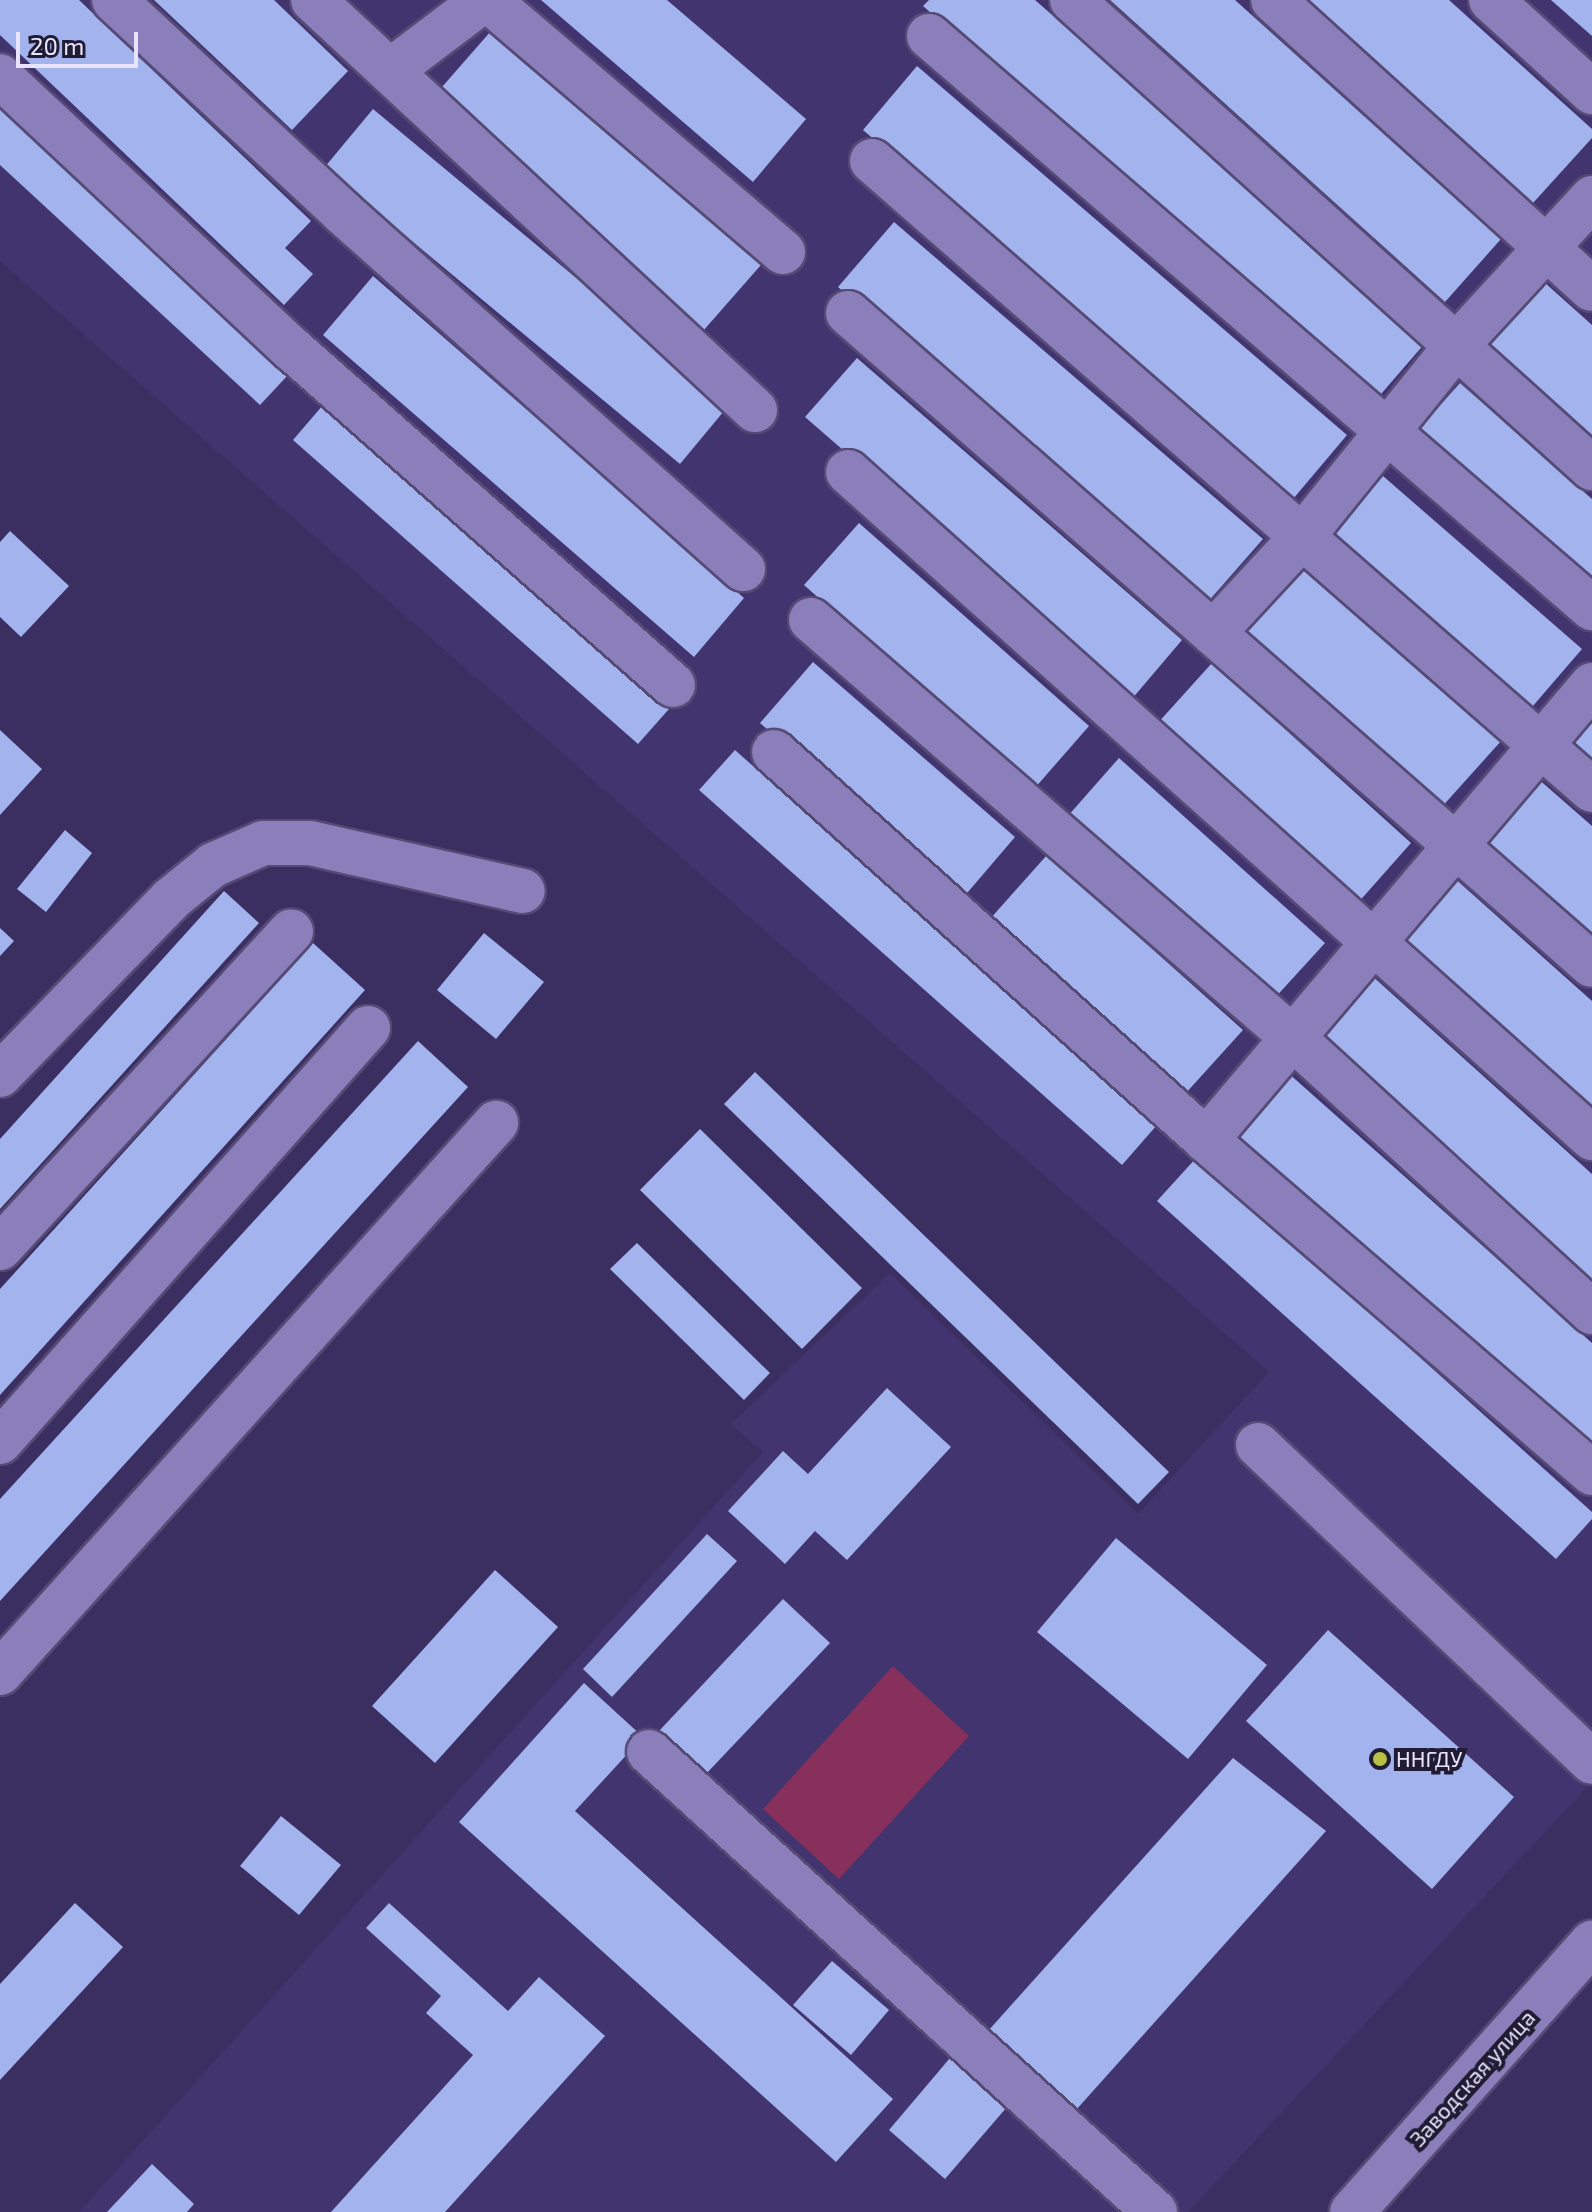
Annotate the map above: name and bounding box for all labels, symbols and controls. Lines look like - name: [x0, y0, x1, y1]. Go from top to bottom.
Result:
- scale bar: [20, 16, 142, 66]
- text: 20 m: [30, 31, 84, 60]
- place label: ННГДУ: [1396, 1746, 1462, 1772]
- marker: ННГДУ: [1371, 1750, 1389, 1768]
- street label: Заводская улица: [1404, 2004, 1540, 2152]

